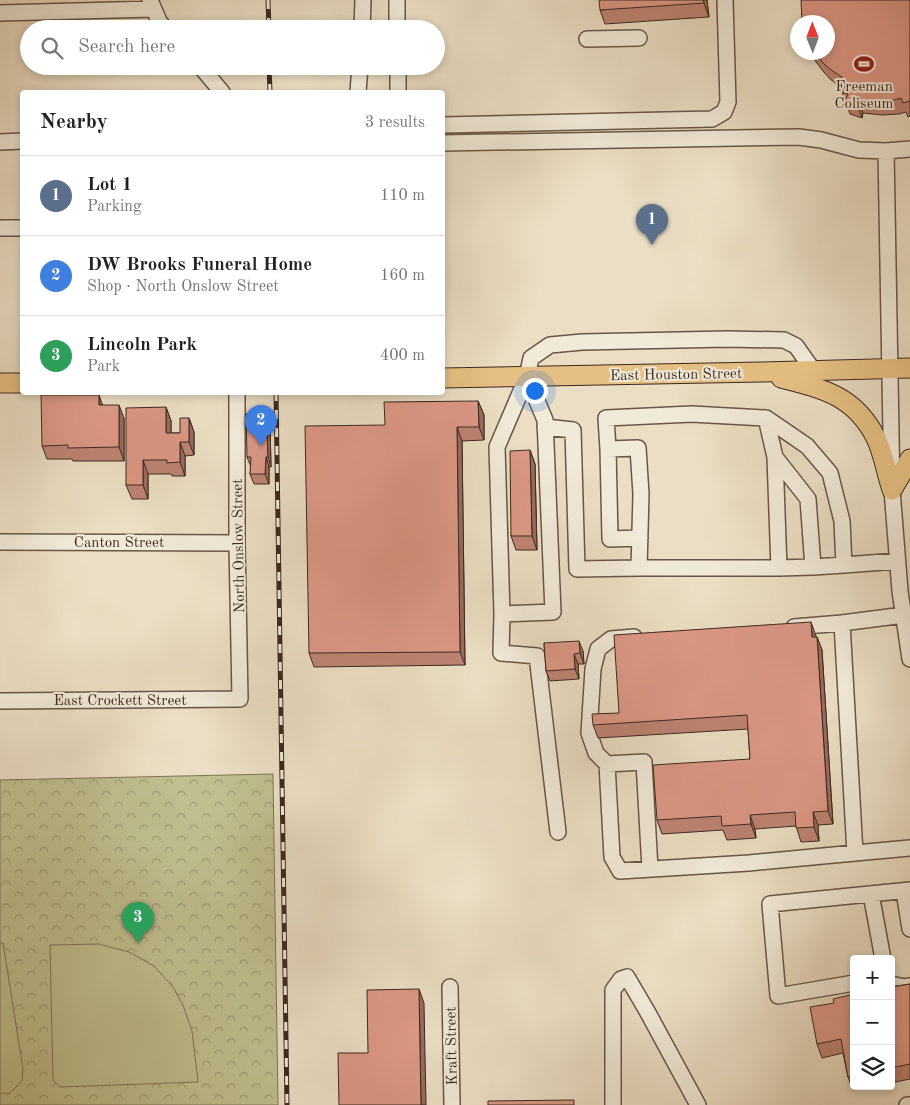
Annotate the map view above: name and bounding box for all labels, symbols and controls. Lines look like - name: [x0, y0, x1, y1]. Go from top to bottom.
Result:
- north arrow: [790, 15, 835, 60]
- search box: [20, 20, 445, 75]
- icon: search: [38, 34, 66, 62]
- text: Search here: [78, 38, 175, 57]
- sports icon: Freeman Coliseum: [853, 53, 875, 75]
- place label: Freeman Coliseum: [835, 80, 894, 112]
- text: Nearby: [40, 112, 108, 133]
- text: 3 results: [365, 115, 425, 131]
- text: Lot 1: [87, 176, 133, 195]
- text: 1: [51, 188, 61, 204]
- text: 110 m: [380, 188, 425, 204]
- text: Parking: [87, 199, 142, 215]
- pin: 1: [636, 204, 668, 245]
- text: DW Brooks Funeral Home: [87, 256, 312, 275]
- text: 2: [51, 268, 61, 284]
- text: 160 m: [380, 268, 425, 284]
- text: Shop · North Onslow Street: [87, 279, 279, 295]
- text: Lincoln Park: [87, 336, 197, 355]
- text: 3: [51, 348, 61, 364]
- text: 400 m: [380, 348, 425, 364]
- text: Park: [87, 359, 120, 375]
- street label: East Houston Street: [610, 367, 742, 384]
- your location: [522, 378, 548, 404]
- pin: 2: [245, 405, 277, 446]
- street label: North Onslow Street: [231, 479, 248, 613]
- street label: Canton Street: [74, 536, 164, 551]
- street label: East Crockett Street: [53, 694, 187, 709]
- pin: 3: [122, 902, 154, 943]
- map controls: [850, 955, 895, 1090]
- button: +: [850, 955, 895, 1000]
- button: −: [850, 1000, 895, 1045]
- street label: Kraft Street: [444, 1006, 461, 1086]
- button: layers: [850, 1045, 895, 1090]

